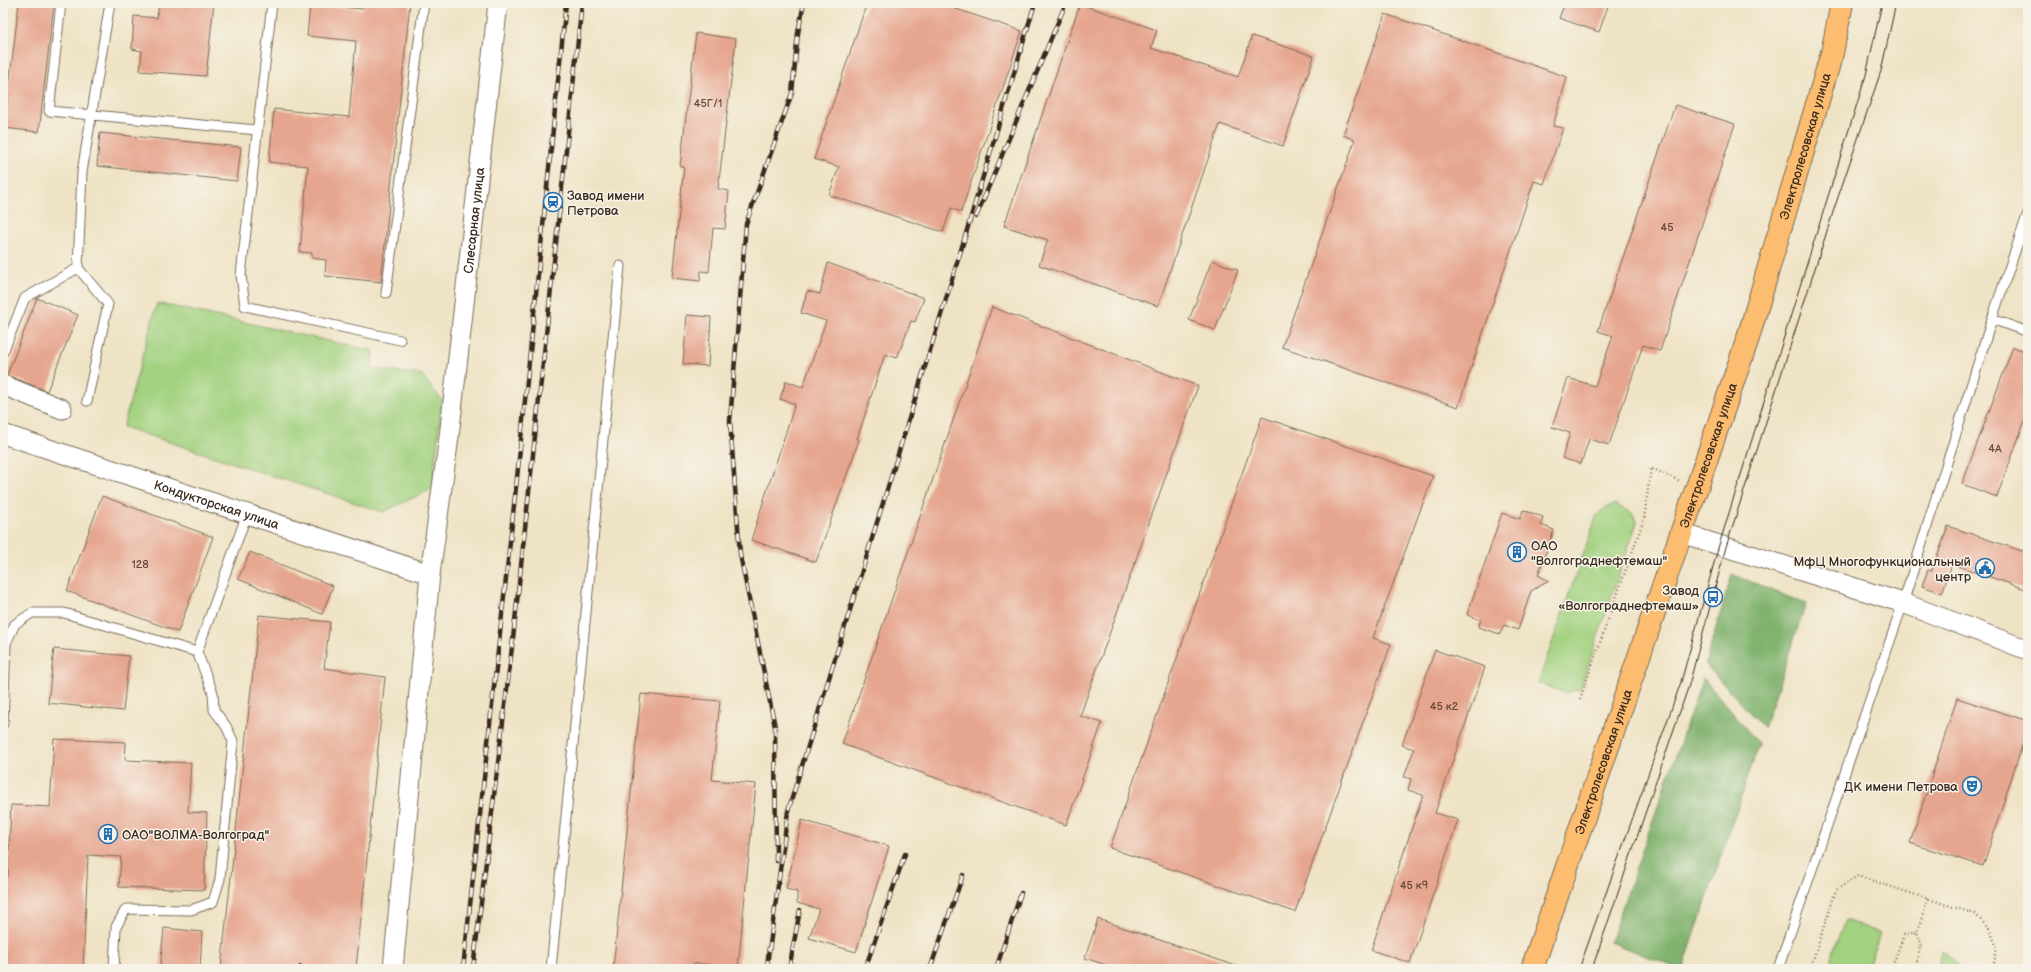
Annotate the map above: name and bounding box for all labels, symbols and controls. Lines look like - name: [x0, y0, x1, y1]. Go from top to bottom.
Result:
- street label: Электролесовская улица: [1776, 71, 1835, 222]
- house number: 45Г/1: [694, 97, 722, 110]
- street label: Слесарная улица: [461, 166, 488, 274]
- place label: Завод имени Петрова: [567, 188, 645, 219]
- station icon: Завод имени Петрова: [542, 191, 564, 213]
- house number: 45: [1660, 221, 1674, 234]
- street label: Электролесовская улица: [1677, 381, 1741, 530]
- house number: 4А: [1988, 442, 2002, 455]
- street label: Кондукторская улица: [152, 477, 281, 533]
- place label: ОАО "Волгограднефтемаш": [1531, 538, 1667, 569]
- building icon: ОАО "Волгограднефтемаш": [1506, 541, 1528, 563]
- place label: МфЦ Многофункциональный центр: [1793, 554, 1972, 585]
- public building icon: МфЦ Многофункциональный центр: [1974, 557, 1996, 579]
- house number: 128: [131, 558, 149, 571]
- place label: Завод «Волгограднефтемаш»: [1558, 583, 1699, 614]
- bus stop icon: Завод «Волгограднефтемаш»: [1702, 586, 1724, 608]
- street label: Электролесовская улица: [1572, 687, 1636, 837]
- house number: 45 к2: [1430, 700, 1459, 713]
- theatre icon: ДК имени Петрова: [1961, 775, 1983, 797]
- place label: ДК имени Петрова: [1844, 779, 1958, 795]
- building icon: ОАО"ВОЛМА-Волгоград": [97, 823, 119, 845]
- place label: ОАО"ВОЛМА-Волгоград": [122, 827, 269, 843]
- house number: 45 к9: [1400, 879, 1428, 892]

